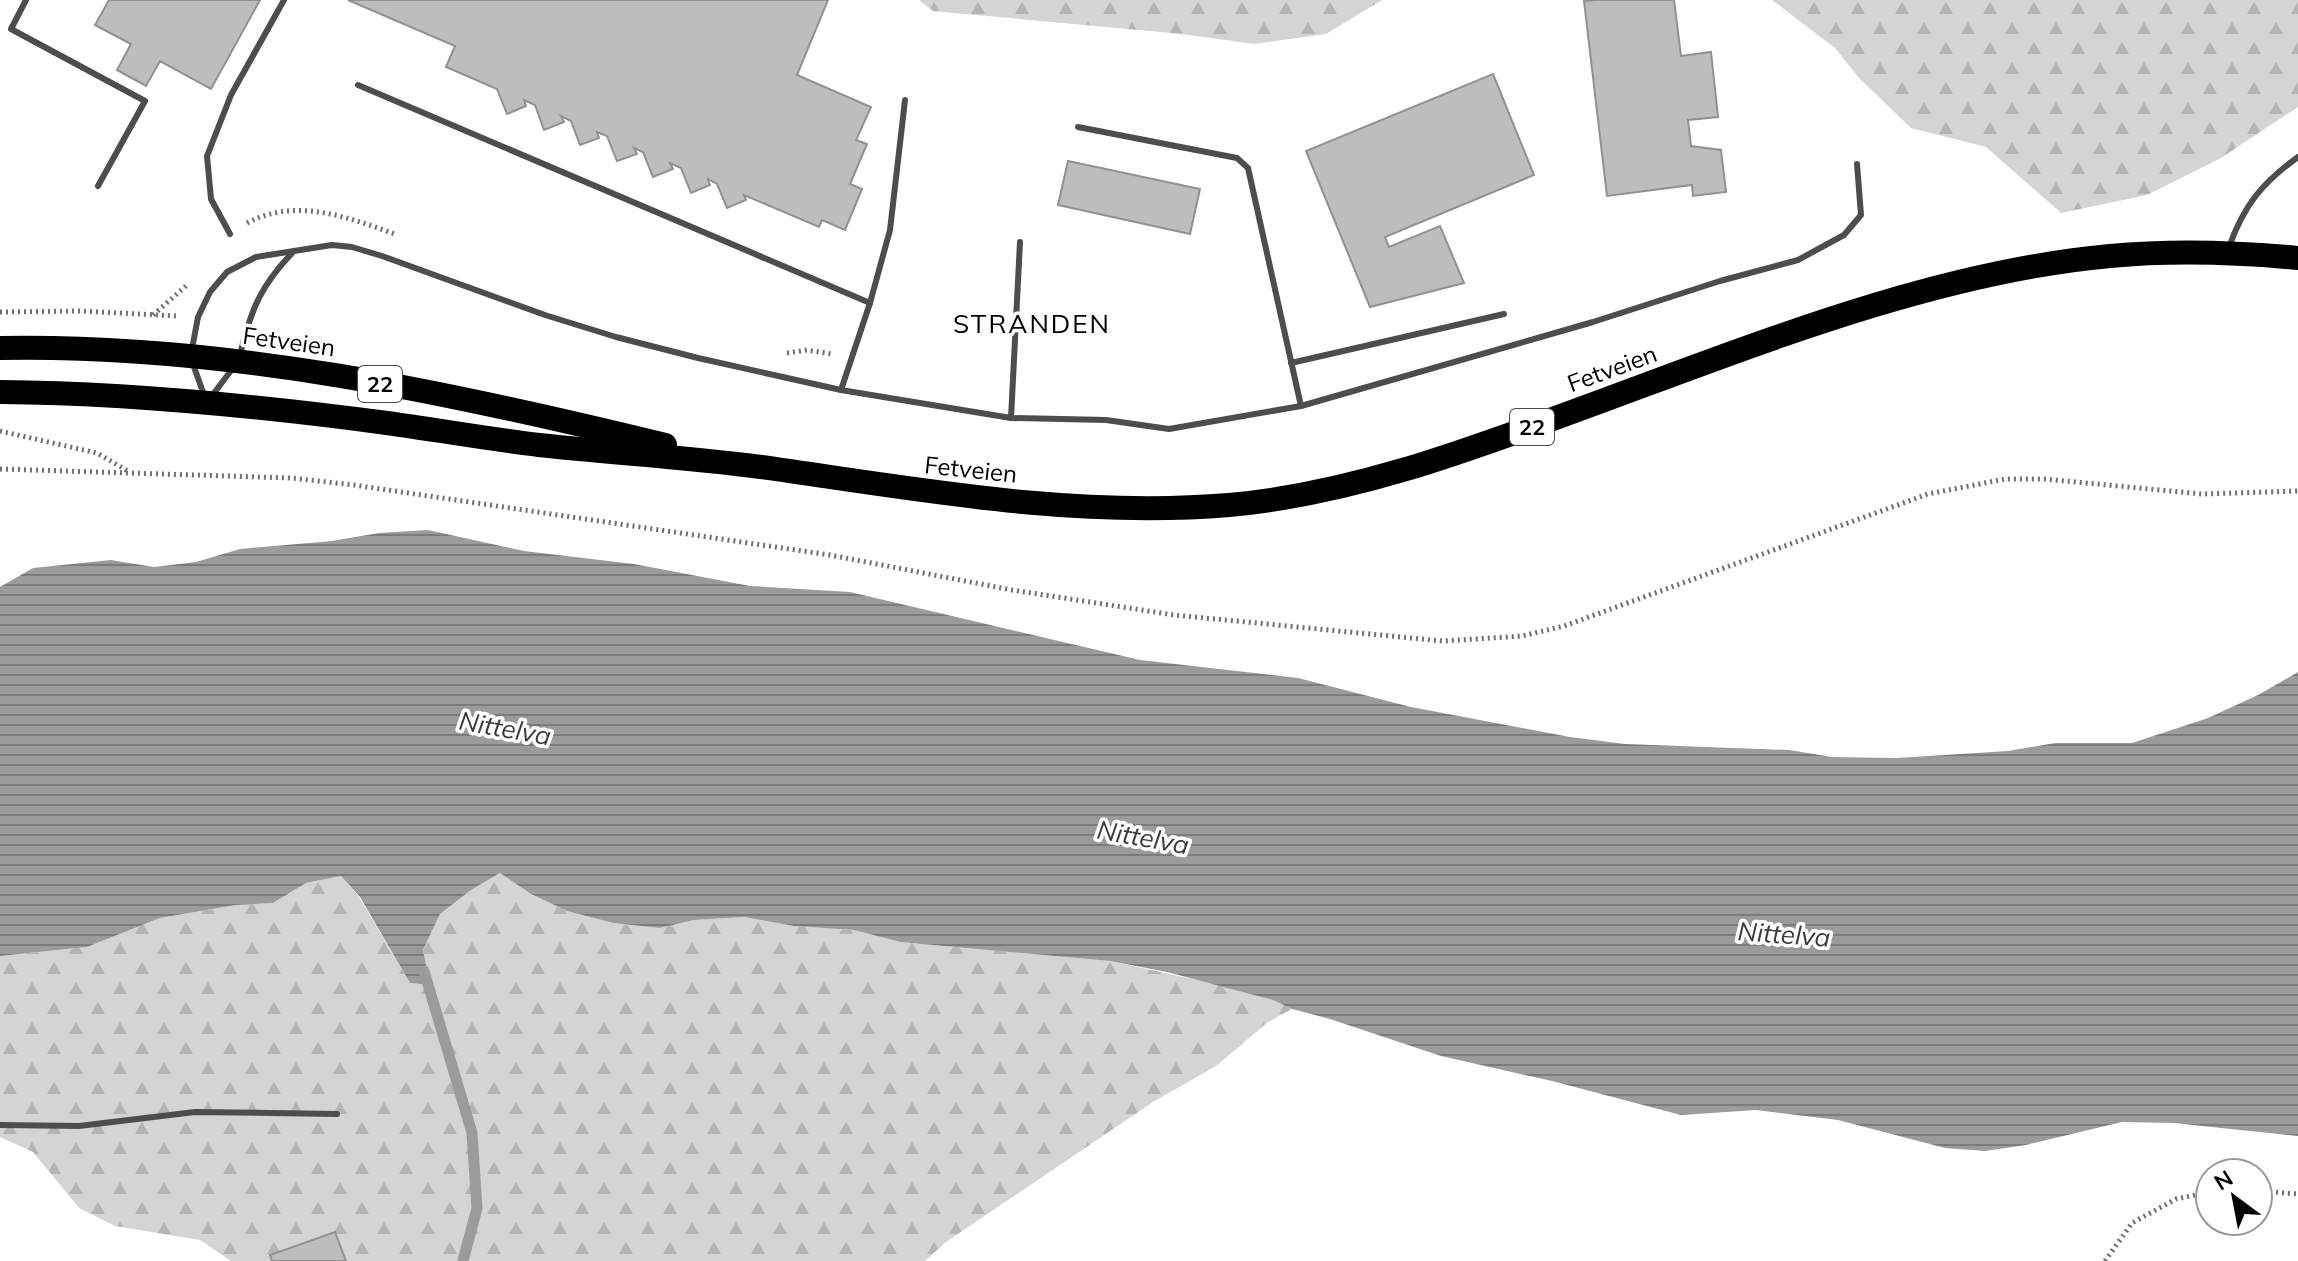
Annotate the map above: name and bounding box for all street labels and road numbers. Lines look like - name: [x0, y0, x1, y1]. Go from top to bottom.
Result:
- street label: Fetveien: [241, 320, 337, 362]
- street label: Fetveien: [1563, 338, 1661, 398]
- road number: 22: [358, 366, 402, 402]
- road number: 22: [1510, 409, 1554, 445]
- street label: Fetveien: [923, 449, 1019, 489]

